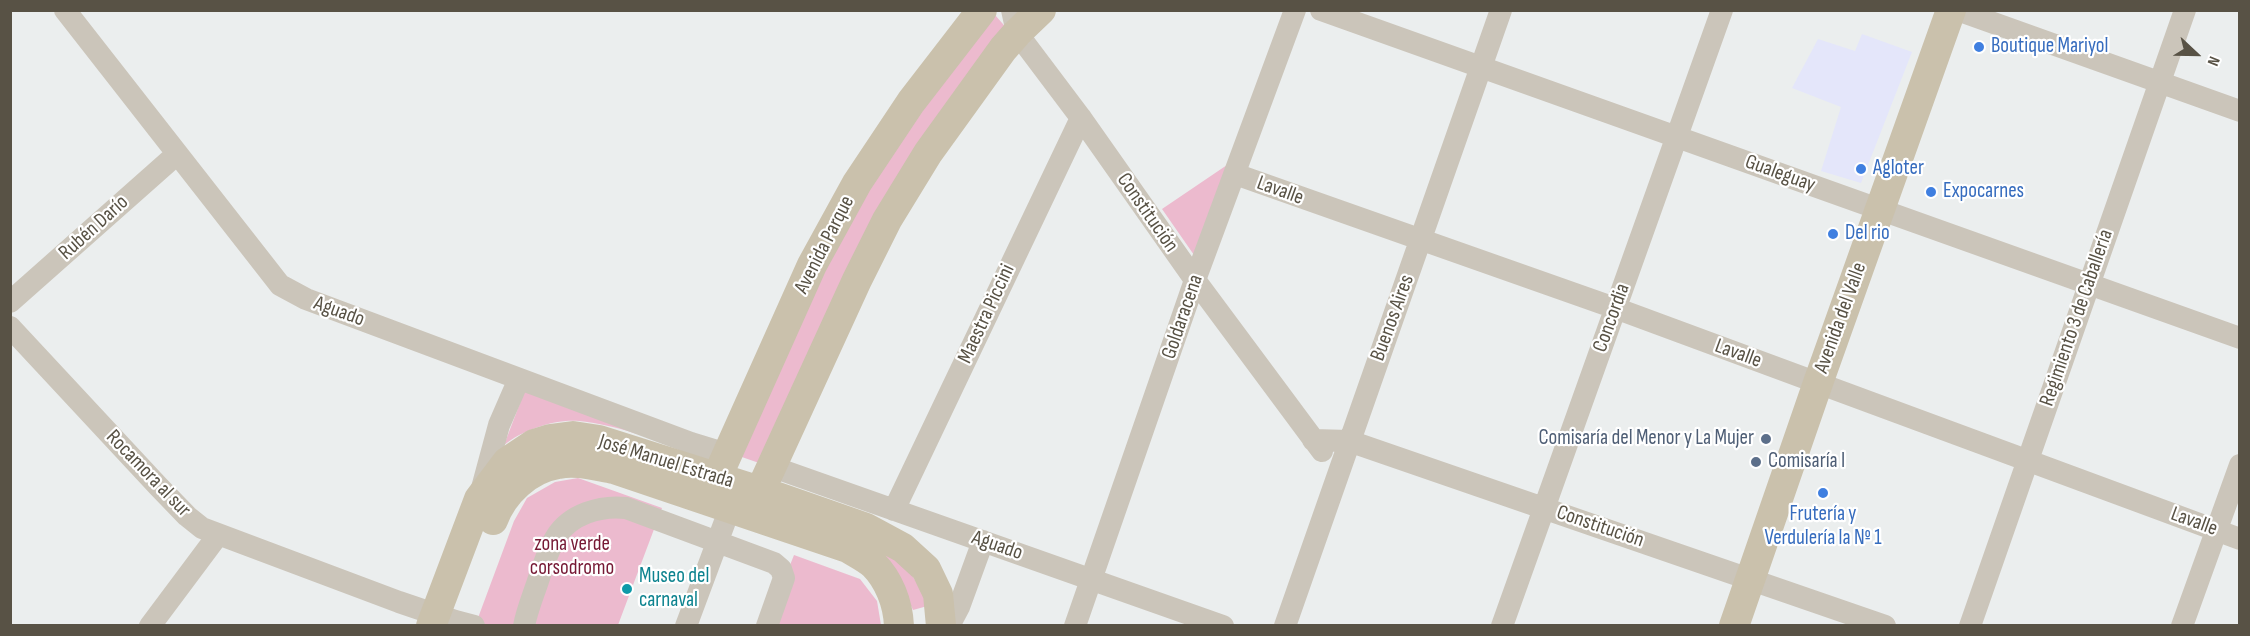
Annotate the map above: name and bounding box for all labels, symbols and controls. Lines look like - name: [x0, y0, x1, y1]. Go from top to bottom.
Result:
- north arrow: [2166, 24, 2226, 84]
- place label: Boutique Mariyol: [1991, 34, 2108, 60]
- marker: Boutique Mariyol: [1972, 40, 1986, 54]
- text: N: [2203, 53, 2224, 68]
- street label: Gualeguay: [1741, 150, 1819, 198]
- place label: Agloter: [1873, 156, 1924, 182]
- marker: Agloter: [1854, 162, 1868, 176]
- street label: Constitución: [1111, 169, 1183, 257]
- street label: Lavalle: [1253, 171, 1307, 211]
- place label: Expocarnes: [1943, 179, 2024, 205]
- marker: Expocarnes: [1924, 185, 1938, 199]
- street label: Rubén Darío: [54, 190, 134, 266]
- street label: Avenida Parque: [790, 192, 860, 298]
- place label: Del rio: [1845, 221, 1890, 247]
- street label: Regimiento 3 de Caballería: [2035, 226, 2119, 410]
- marker: Del rio: [1826, 227, 1840, 241]
- street label: Avenida del Valle: [1809, 259, 1873, 377]
- street label: Maestra Piccini: [953, 260, 1021, 368]
- street label: Goldaracena: [1157, 271, 1209, 363]
- street label: Buenos Aires: [1366, 272, 1420, 364]
- street label: Concordia: [1588, 280, 1636, 356]
- street label: Aguado: [310, 291, 368, 333]
- street label: Lavalle: [1711, 334, 1765, 374]
- street label: Rocamora al sur: [100, 425, 196, 523]
- place label: Comisaría del Menor y La Mujer: [1538, 426, 1754, 452]
- street label: José Manuel Estrada: [596, 430, 736, 494]
- marker: Comisaría del Menor y La Mujer: [1759, 432, 1773, 446]
- place label: Comisaría I: [1768, 449, 1845, 475]
- marker: Comisaría I: [1749, 455, 1763, 469]
- marker: Frutería y Verdulería la Nº 1: [1816, 486, 1830, 500]
- street label: Constitución: [1553, 500, 1647, 554]
- place label: Frutería y Verdulería la Nº 1: [1764, 502, 1882, 552]
- street label: Lavalle: [2167, 502, 2221, 542]
- street label: Aguado: [968, 526, 1026, 566]
- park label: zona verde corsodromo: [530, 532, 614, 582]
- place label: Museo del carnaval: [639, 564, 709, 614]
- marker: Museo del carnaval: [620, 582, 634, 596]

